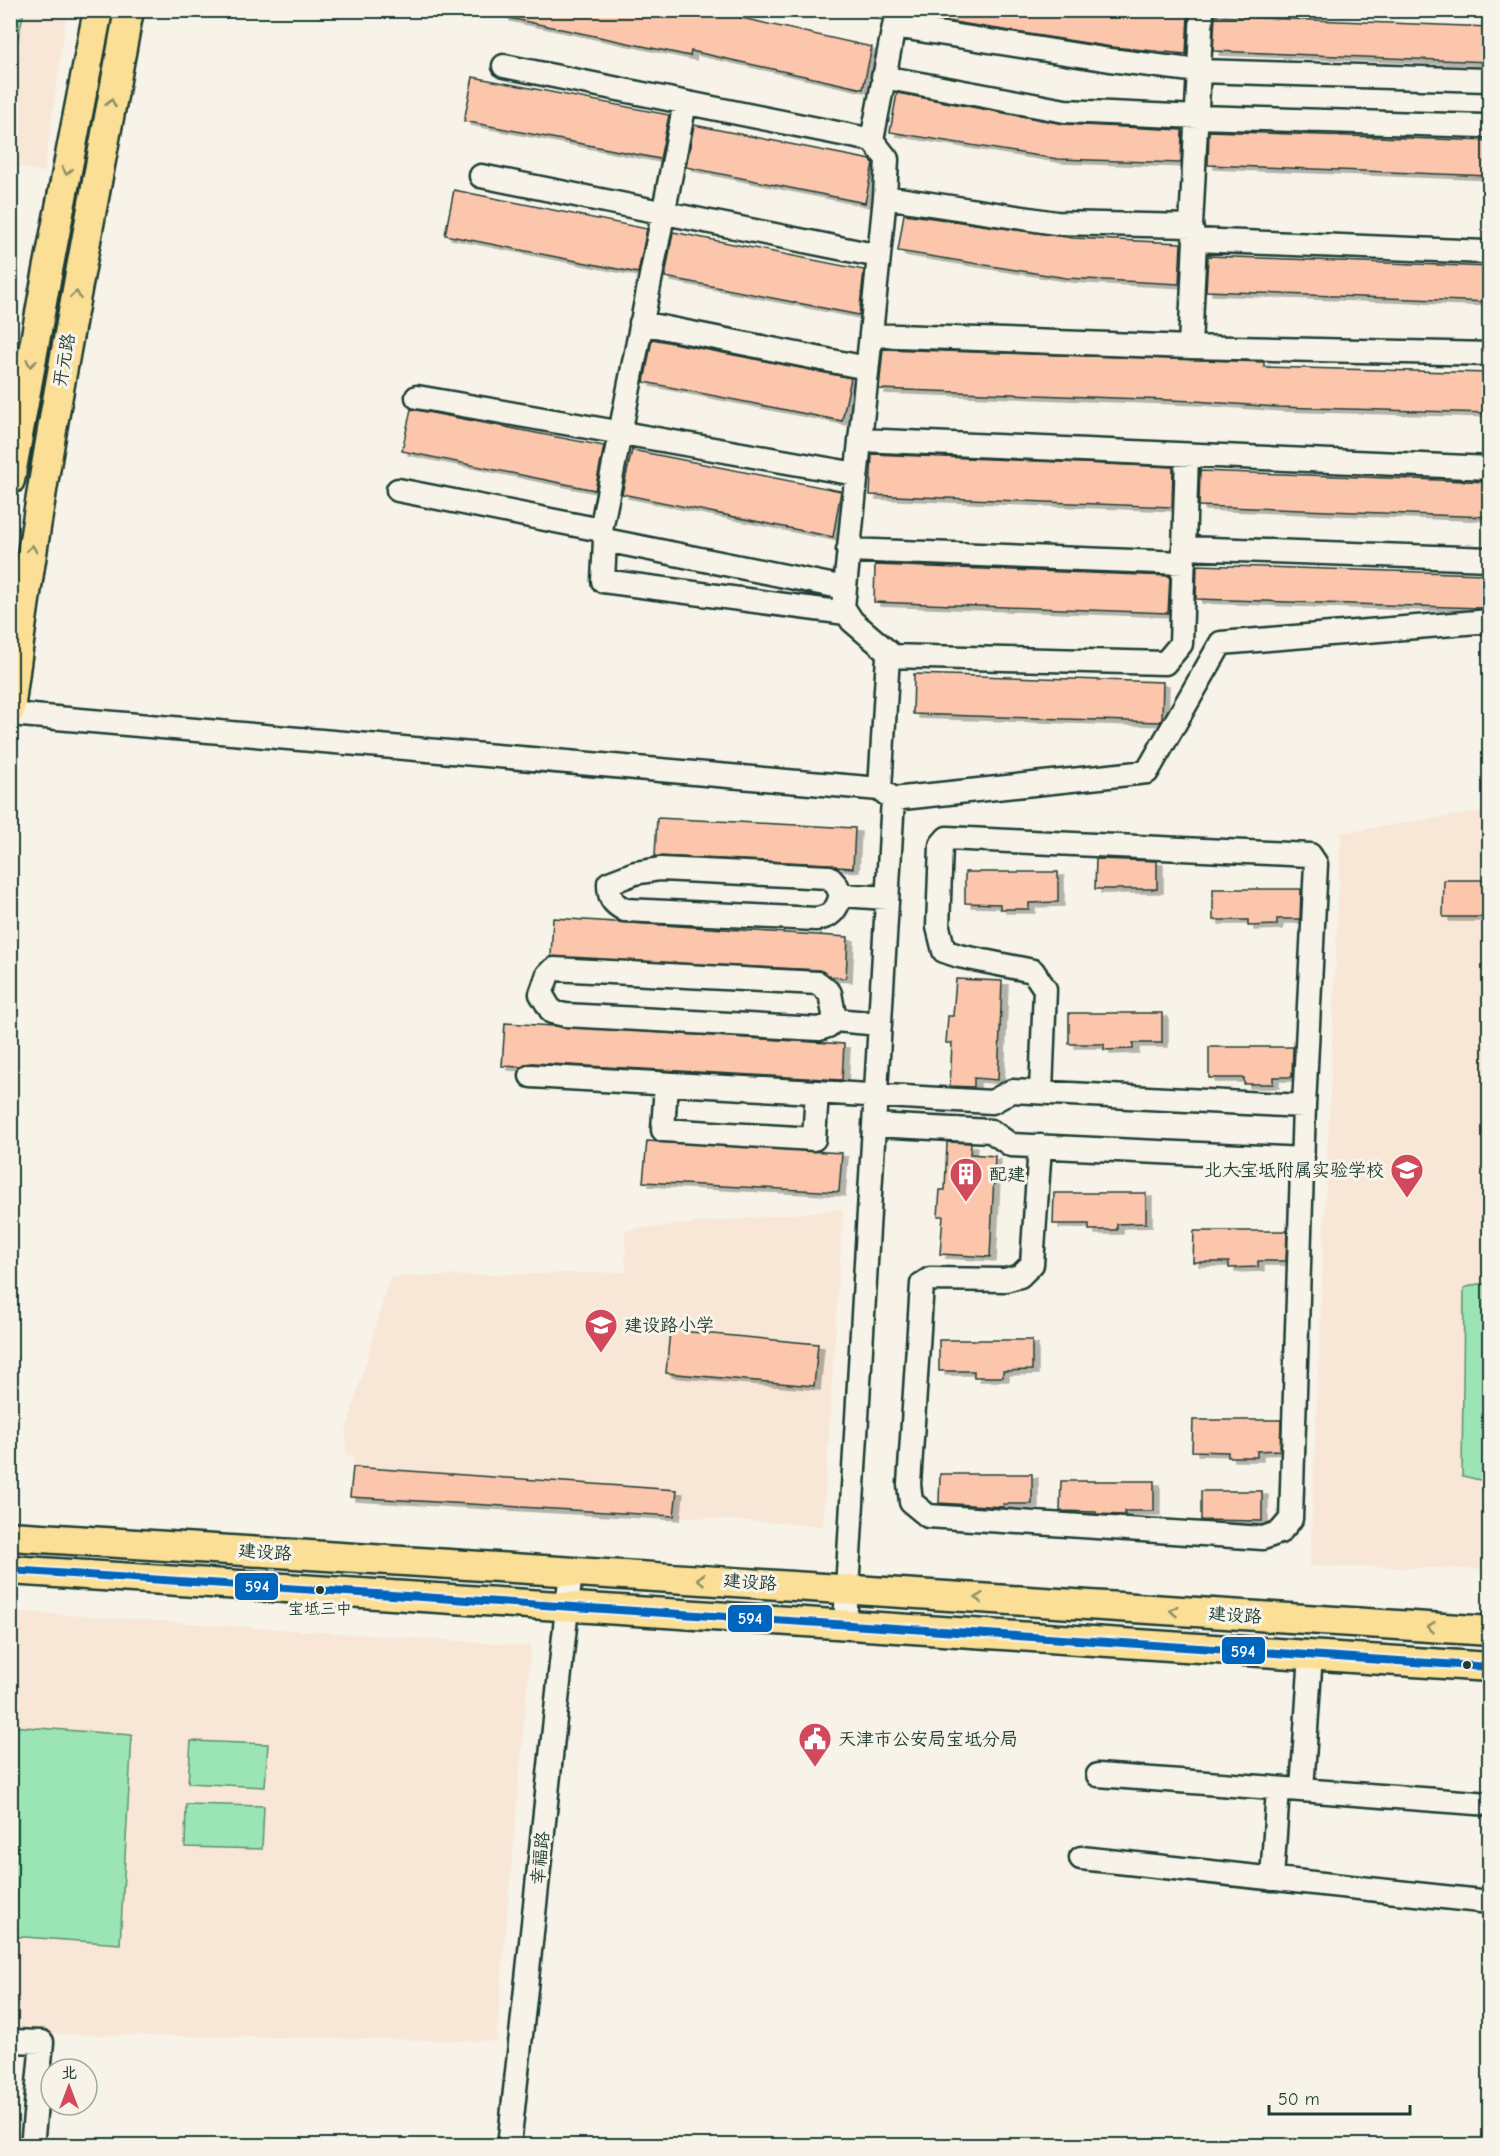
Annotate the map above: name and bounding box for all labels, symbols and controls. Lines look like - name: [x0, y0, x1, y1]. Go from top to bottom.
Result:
- one-way arrow: [105, 99, 117, 108]
- one-way arrow: [61, 166, 74, 176]
- one-way arrow: [69, 290, 82, 300]
- street label: 开元路: [49, 332, 80, 388]
- one-way arrow: [25, 357, 38, 367]
- one-way arrow: [26, 545, 38, 554]
- school or university icon: 北大宝坻附属实验学校: [1389, 1152, 1425, 1199]
- building icon: 配建: [948, 1156, 984, 1203]
- place label: 北大宝坻附属实验学校: [1204, 1160, 1384, 1181]
- place label: 配建: [989, 1164, 1025, 1185]
- school or university icon: 建设路小学: [583, 1307, 619, 1354]
- place label: 建设路小学: [624, 1315, 714, 1336]
- street label: 建设路: [237, 1540, 293, 1565]
- street label: 建设路: [722, 1570, 778, 1595]
- line badge: 594: [234, 1572, 279, 1601]
- one-way arrow: [696, 1572, 705, 1585]
- text: 594: [245, 1578, 269, 1596]
- marker: 宝坻三中: [314, 1584, 326, 1596]
- one-way arrow: [975, 1592, 984, 1605]
- place label: 宝坻三中: [288, 1600, 352, 1618]
- street label: 建设路: [1207, 1603, 1263, 1628]
- line badge: 594: [727, 1604, 773, 1633]
- one-way arrow: [1169, 1604, 1178, 1617]
- text: 594: [738, 1610, 762, 1628]
- one-way arrow: [1427, 1621, 1436, 1634]
- line badge: 594: [1221, 1636, 1266, 1665]
- text: 594: [1231, 1643, 1255, 1661]
- unlabelled marker: [1461, 1659, 1473, 1671]
- public building icon: 天津市公安局宝坻分局: [797, 1721, 833, 1768]
- place label: 天津市公安局宝坻分局: [838, 1729, 1018, 1750]
- street label: 幸福路: [527, 1830, 554, 1886]
- north arrow: [39, 2057, 99, 2117]
- text: 北: [61, 2064, 77, 2082]
- scale bar: [1269, 2078, 1410, 2116]
- text: 50 m: [1278, 2089, 1320, 2110]

